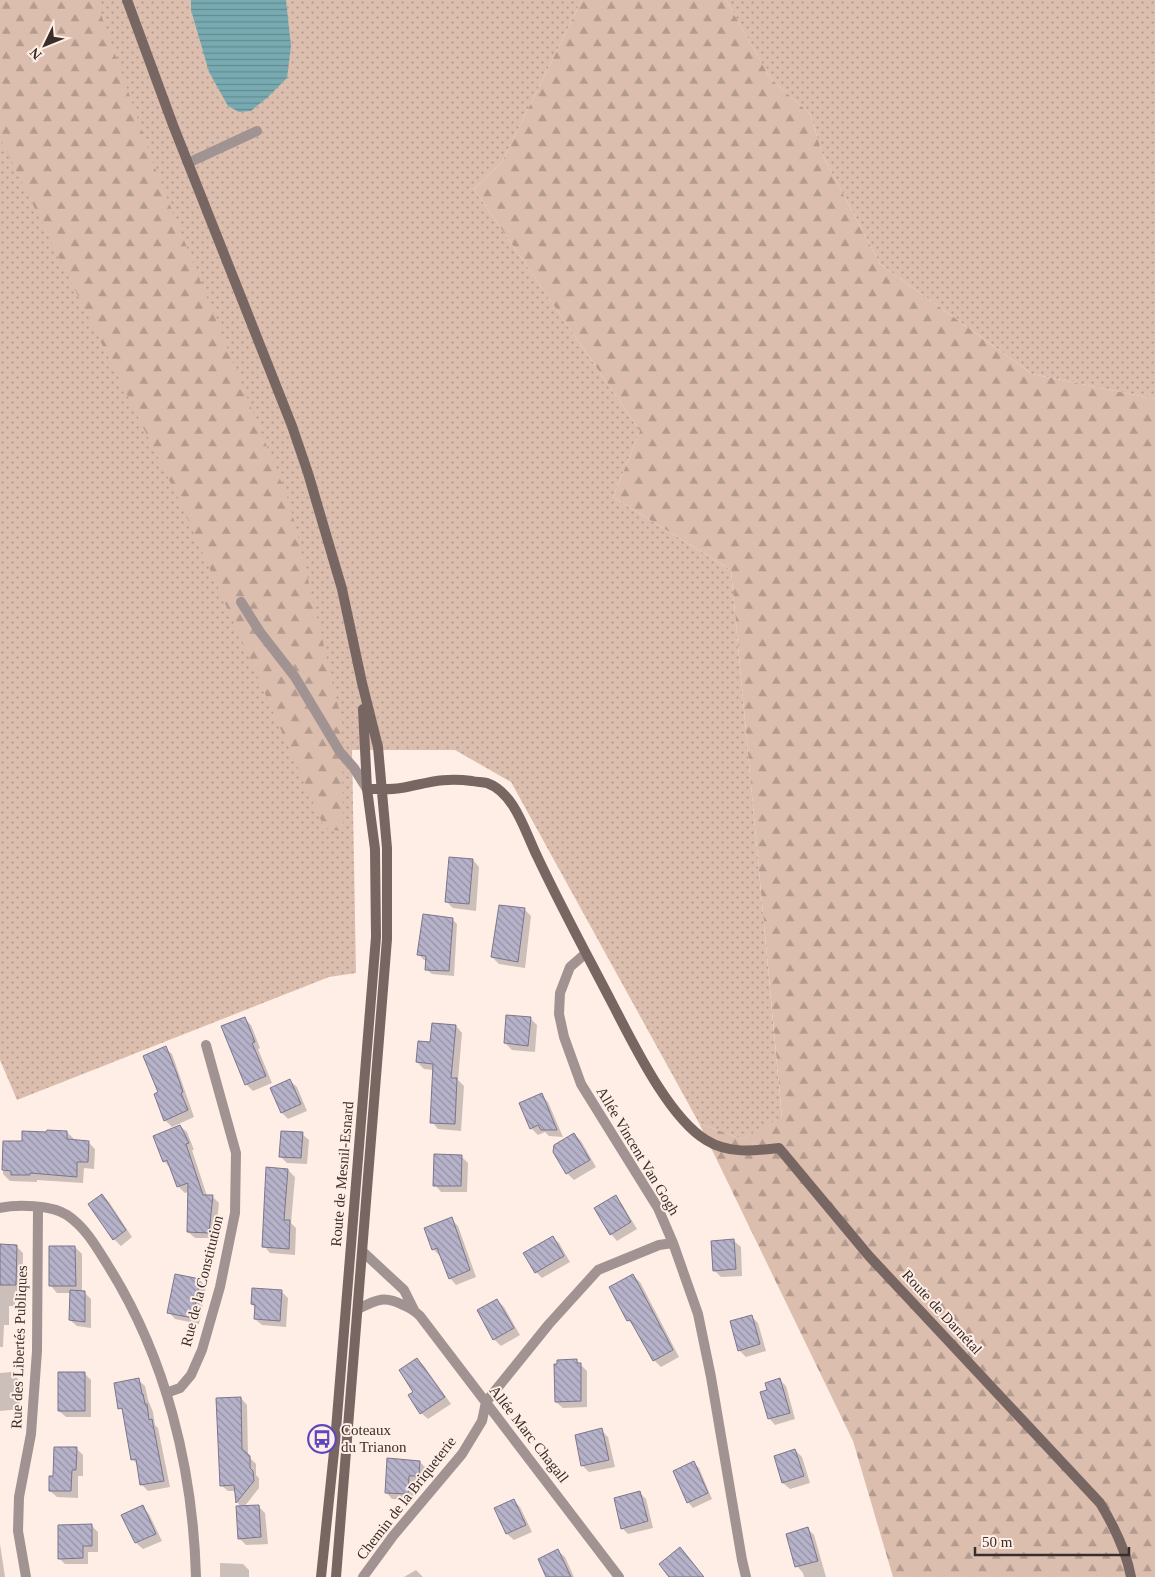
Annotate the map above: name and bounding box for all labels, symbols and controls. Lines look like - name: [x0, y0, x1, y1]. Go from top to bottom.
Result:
- north arrow: [20, 20, 70, 70]
- text: N: [27, 45, 45, 62]
- street label: Allée Vincent Van Gogh: [593, 1084, 683, 1218]
- street label: Route de Mesnil-Esnard: [328, 1100, 356, 1247]
- street label: Rue de la Constitution: [178, 1213, 226, 1348]
- street label: Rue des Libertés Publiques: [8, 1265, 30, 1429]
- street label: Route de Darnétal: [899, 1267, 985, 1357]
- street label: Allée Marc Chagall: [486, 1382, 572, 1486]
- place label: Coteaux du Trianon: [341, 1422, 407, 1455]
- bus stop icon: Coteaux du Trianon: [307, 1424, 337, 1454]
- street label: Chemin de la Briqueterie: [353, 1433, 459, 1563]
- scale bar: [975, 1524, 1129, 1556]
- text: 50 m: [982, 1534, 1013, 1550]

